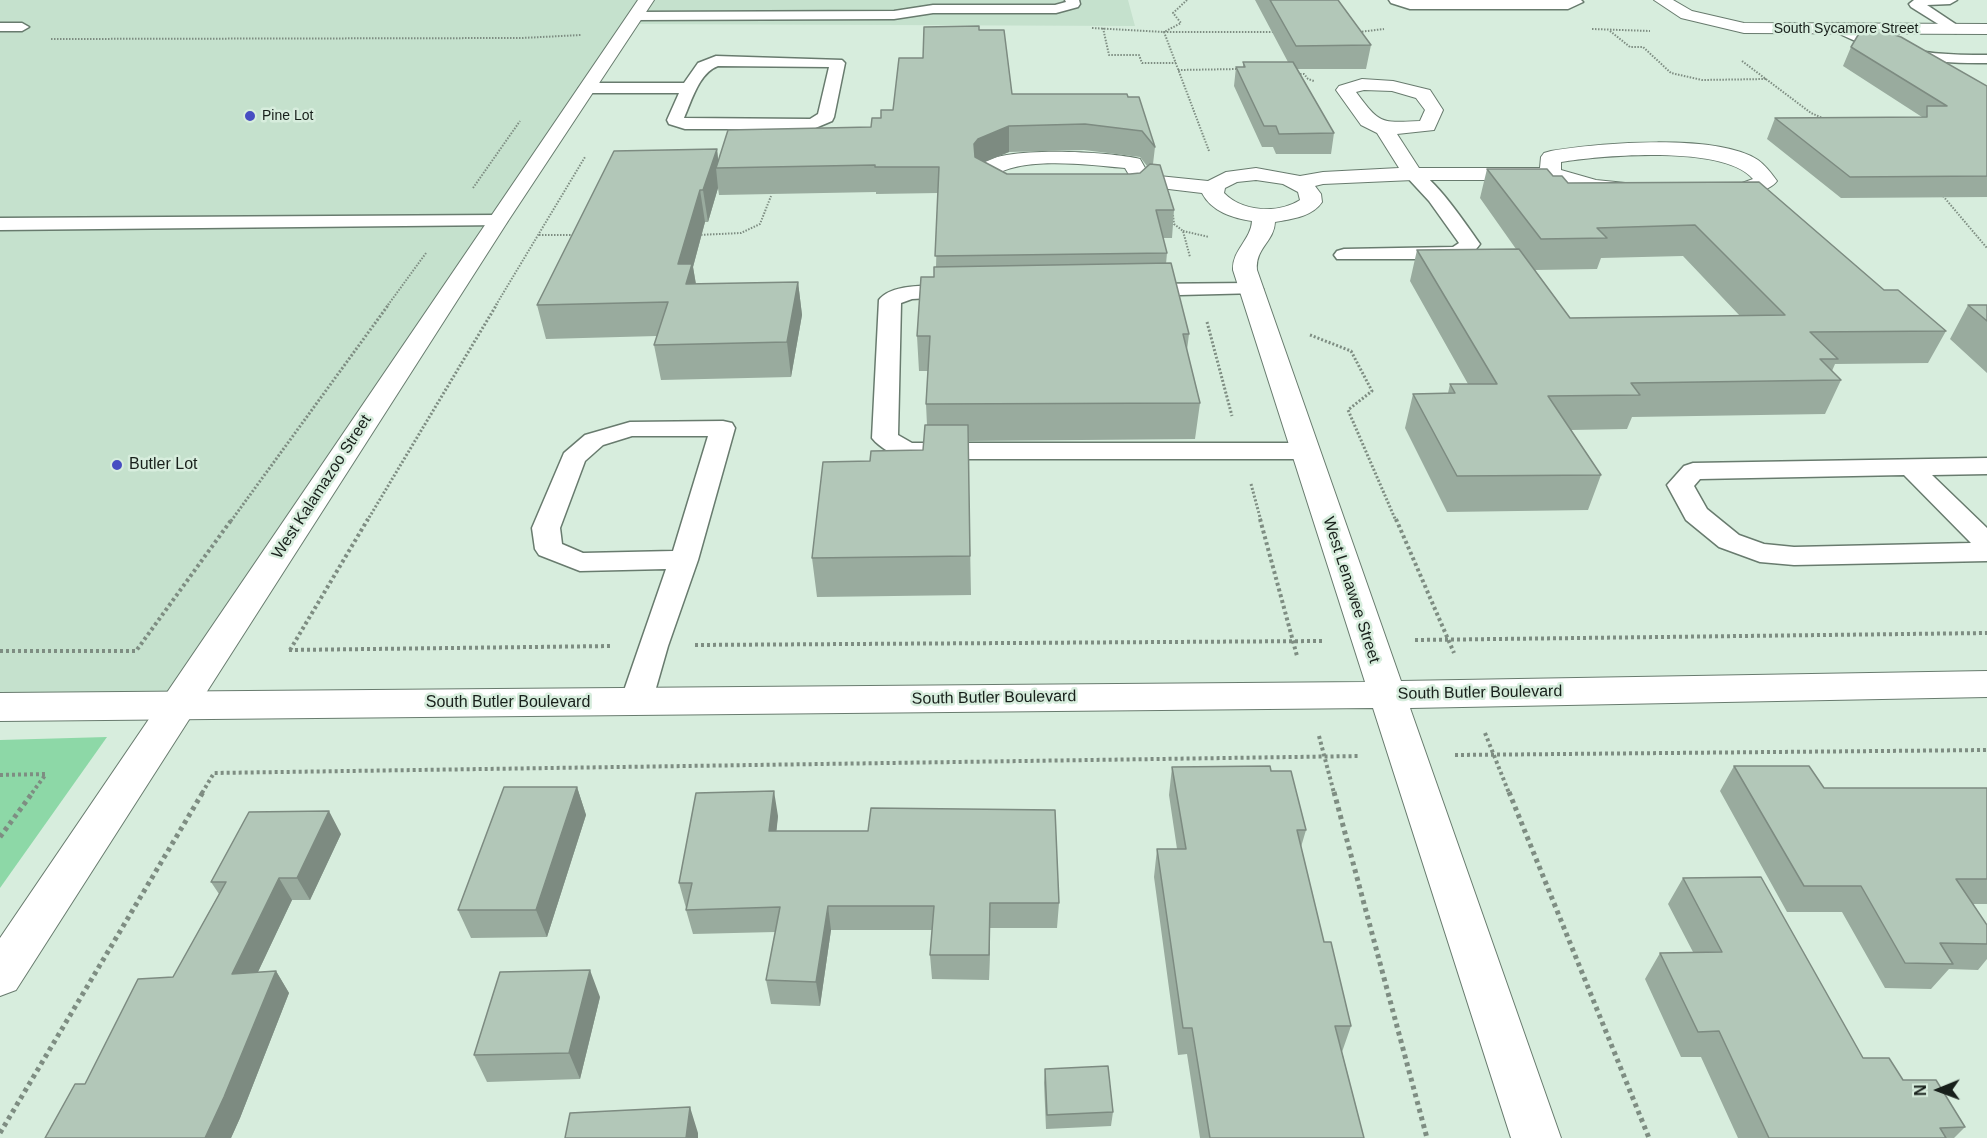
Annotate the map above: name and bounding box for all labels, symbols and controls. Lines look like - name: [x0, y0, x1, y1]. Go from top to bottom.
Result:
- street label: South Sycamore Street: [1774, 21, 1918, 37]
- place label: Pine Lot: [262, 108, 313, 124]
- marker: Pine Lot: [243, 109, 257, 123]
- street label: West Kalamazoo Street: [268, 411, 376, 563]
- place label: Butler Lot: [129, 455, 197, 475]
- marker: Butler Lot: [110, 458, 124, 472]
- street label: West Lenawee Street: [1318, 514, 1384, 666]
- street label: South Butler Boulevard: [1398, 682, 1562, 704]
- street label: South Butler Boulevard: [912, 687, 1076, 709]
- street label: South Butler Boulevard: [426, 693, 590, 713]
- north arrow: [1909, 1060, 1969, 1120]
- text: N: [1912, 1084, 1929, 1096]

